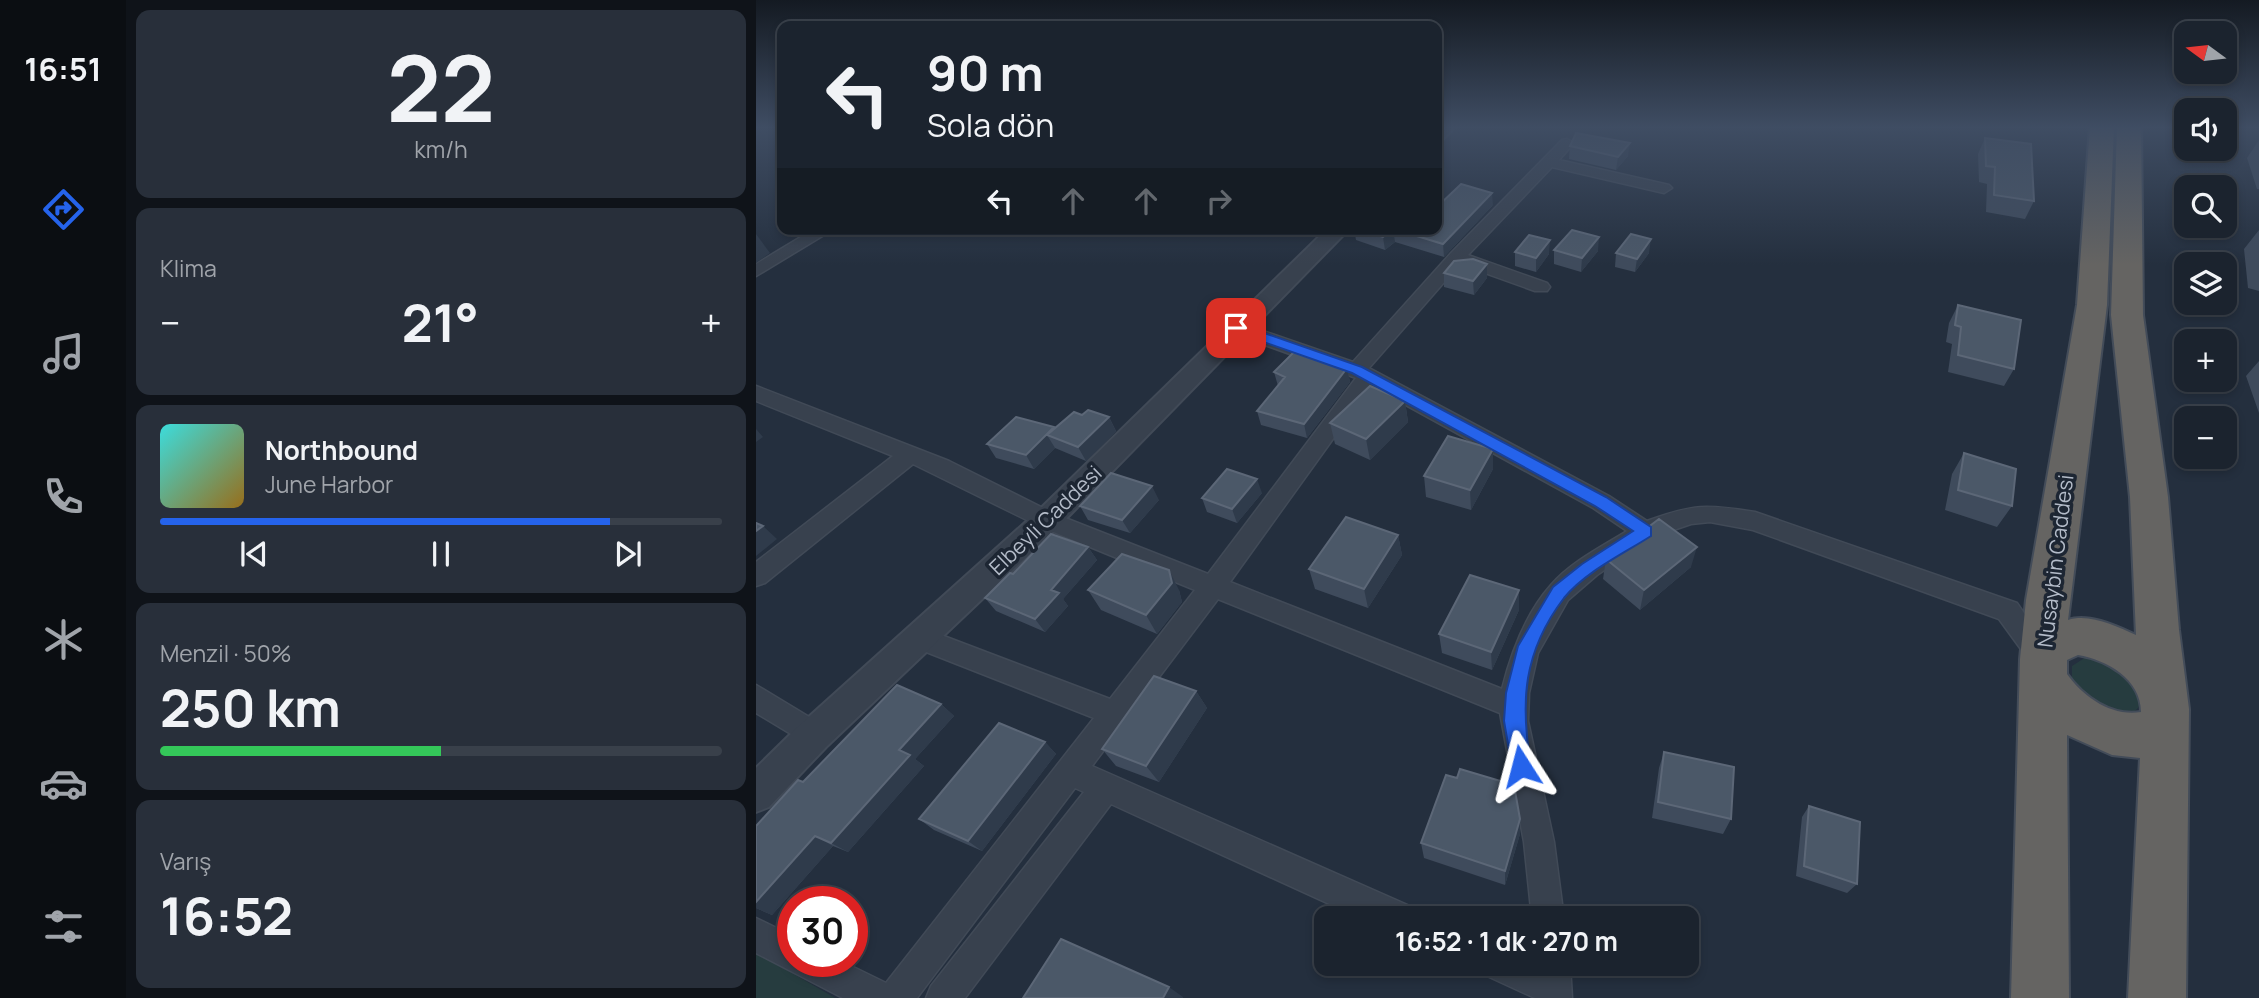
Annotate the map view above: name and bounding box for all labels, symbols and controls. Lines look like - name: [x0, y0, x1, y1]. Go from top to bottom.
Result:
- north arrow: [2174, 21, 2236, 84]
- map controls: [2174, 21, 2237, 469]
- text: 22: [387, 25, 495, 149]
- text: 90 m: [927, 39, 1044, 106]
- text: 16:51: [24, 47, 102, 91]
- icon: left: [812, 49, 903, 140]
- button: sound: [2174, 98, 2237, 161]
- text: Sola dön: [927, 103, 1054, 147]
- text: km/h: [414, 133, 468, 165]
- button: search: [2174, 175, 2237, 238]
- icon: left: [981, 182, 1019, 220]
- icon: ahead: [1054, 182, 1092, 220]
- icon: ahead: [1127, 182, 1165, 220]
- icon: right: [1200, 182, 1238, 220]
- icon: directions: [39, 185, 88, 234]
- text: Klima: [160, 252, 217, 284]
- button: layers: [2174, 252, 2237, 315]
- text: 21°: [402, 287, 479, 358]
- text: −: [160, 296, 181, 348]
- text: +: [700, 296, 722, 348]
- pin: [1206, 298, 1266, 358]
- icon: arrive: [1217, 309, 1255, 347]
- icon: music: [39, 329, 88, 378]
- button: +: [2174, 329, 2237, 392]
- button: −: [2174, 406, 2237, 469]
- text: Northbound: [265, 432, 418, 468]
- street label: Elbeyli Caddesi: [983, 459, 1107, 581]
- text: June Harbor: [265, 468, 393, 500]
- icon: phone: [39, 472, 88, 521]
- street label: Nusaybin Caddesi: [2031, 473, 2079, 649]
- icon: previous: [235, 535, 273, 573]
- icon: pause: [422, 535, 460, 573]
- icon: next: [609, 535, 647, 573]
- icon: climate: [39, 615, 88, 664]
- text: Menzil · 50%: [160, 637, 291, 669]
- text: 250 km: [160, 672, 341, 743]
- position arrow: [1484, 729, 1558, 803]
- icon: car: [39, 759, 88, 808]
- text: Varış: [160, 845, 211, 877]
- text: 16:52: [160, 880, 293, 951]
- speed limit sign: 30: [777, 886, 868, 977]
- icon: filters: [39, 902, 88, 951]
- text: 16:52 · 1 dk · 270 m: [1395, 923, 1618, 959]

